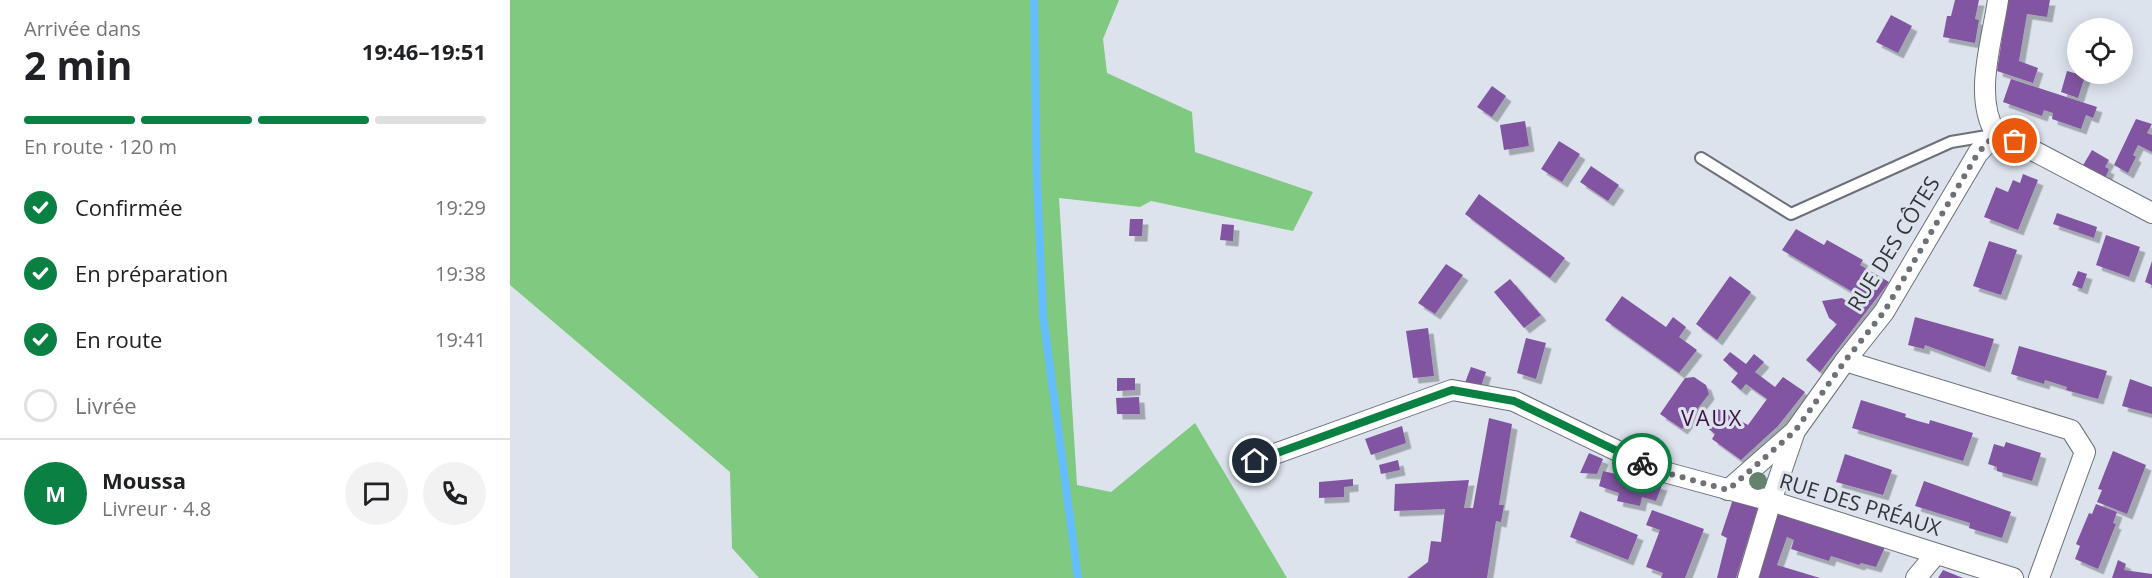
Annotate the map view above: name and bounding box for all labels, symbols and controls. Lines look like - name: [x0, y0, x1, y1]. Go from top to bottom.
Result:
- text: Arrivée dans: [24, 15, 141, 42]
- map controls: [2067, 18, 2133, 84]
- button: locate: [2067, 18, 2133, 84]
- text: 19:46–19:51: [362, 36, 486, 66]
- text: 2 min: [24, 38, 132, 91]
- pin: [1989, 115, 2040, 166]
- icon: bag: [1998, 124, 2031, 157]
- text: En route · 120 m: [24, 133, 177, 160]
- street label: RUE DES CÔTES: [1841, 171, 1946, 316]
- icon: check: [24, 191, 57, 224]
- text: Confirmée: [75, 192, 183, 222]
- text: 19:29: [435, 194, 486, 221]
- icon: check: [24, 257, 57, 290]
- text: En préparation: [75, 258, 228, 288]
- text: 19:38: [435, 260, 486, 287]
- icon: check: [24, 323, 57, 356]
- text: En route: [75, 324, 162, 354]
- text: 19:41: [435, 326, 486, 353]
- text: Livrée: [75, 390, 137, 420]
- district label: VAUX: [1681, 402, 1743, 432]
- courier: [1612, 433, 1672, 493]
- pin: [1229, 435, 1280, 486]
- icon: home: [1238, 444, 1271, 477]
- icon: bike: [1626, 447, 1659, 480]
- button: chat: [345, 462, 408, 525]
- button: phone: [423, 462, 486, 525]
- text: Moussa: [102, 465, 186, 495]
- street label: RUE DES PRÉAUX: [1776, 466, 1945, 542]
- text: M: [45, 478, 66, 508]
- text: Livreur · 4.8: [102, 495, 211, 522]

